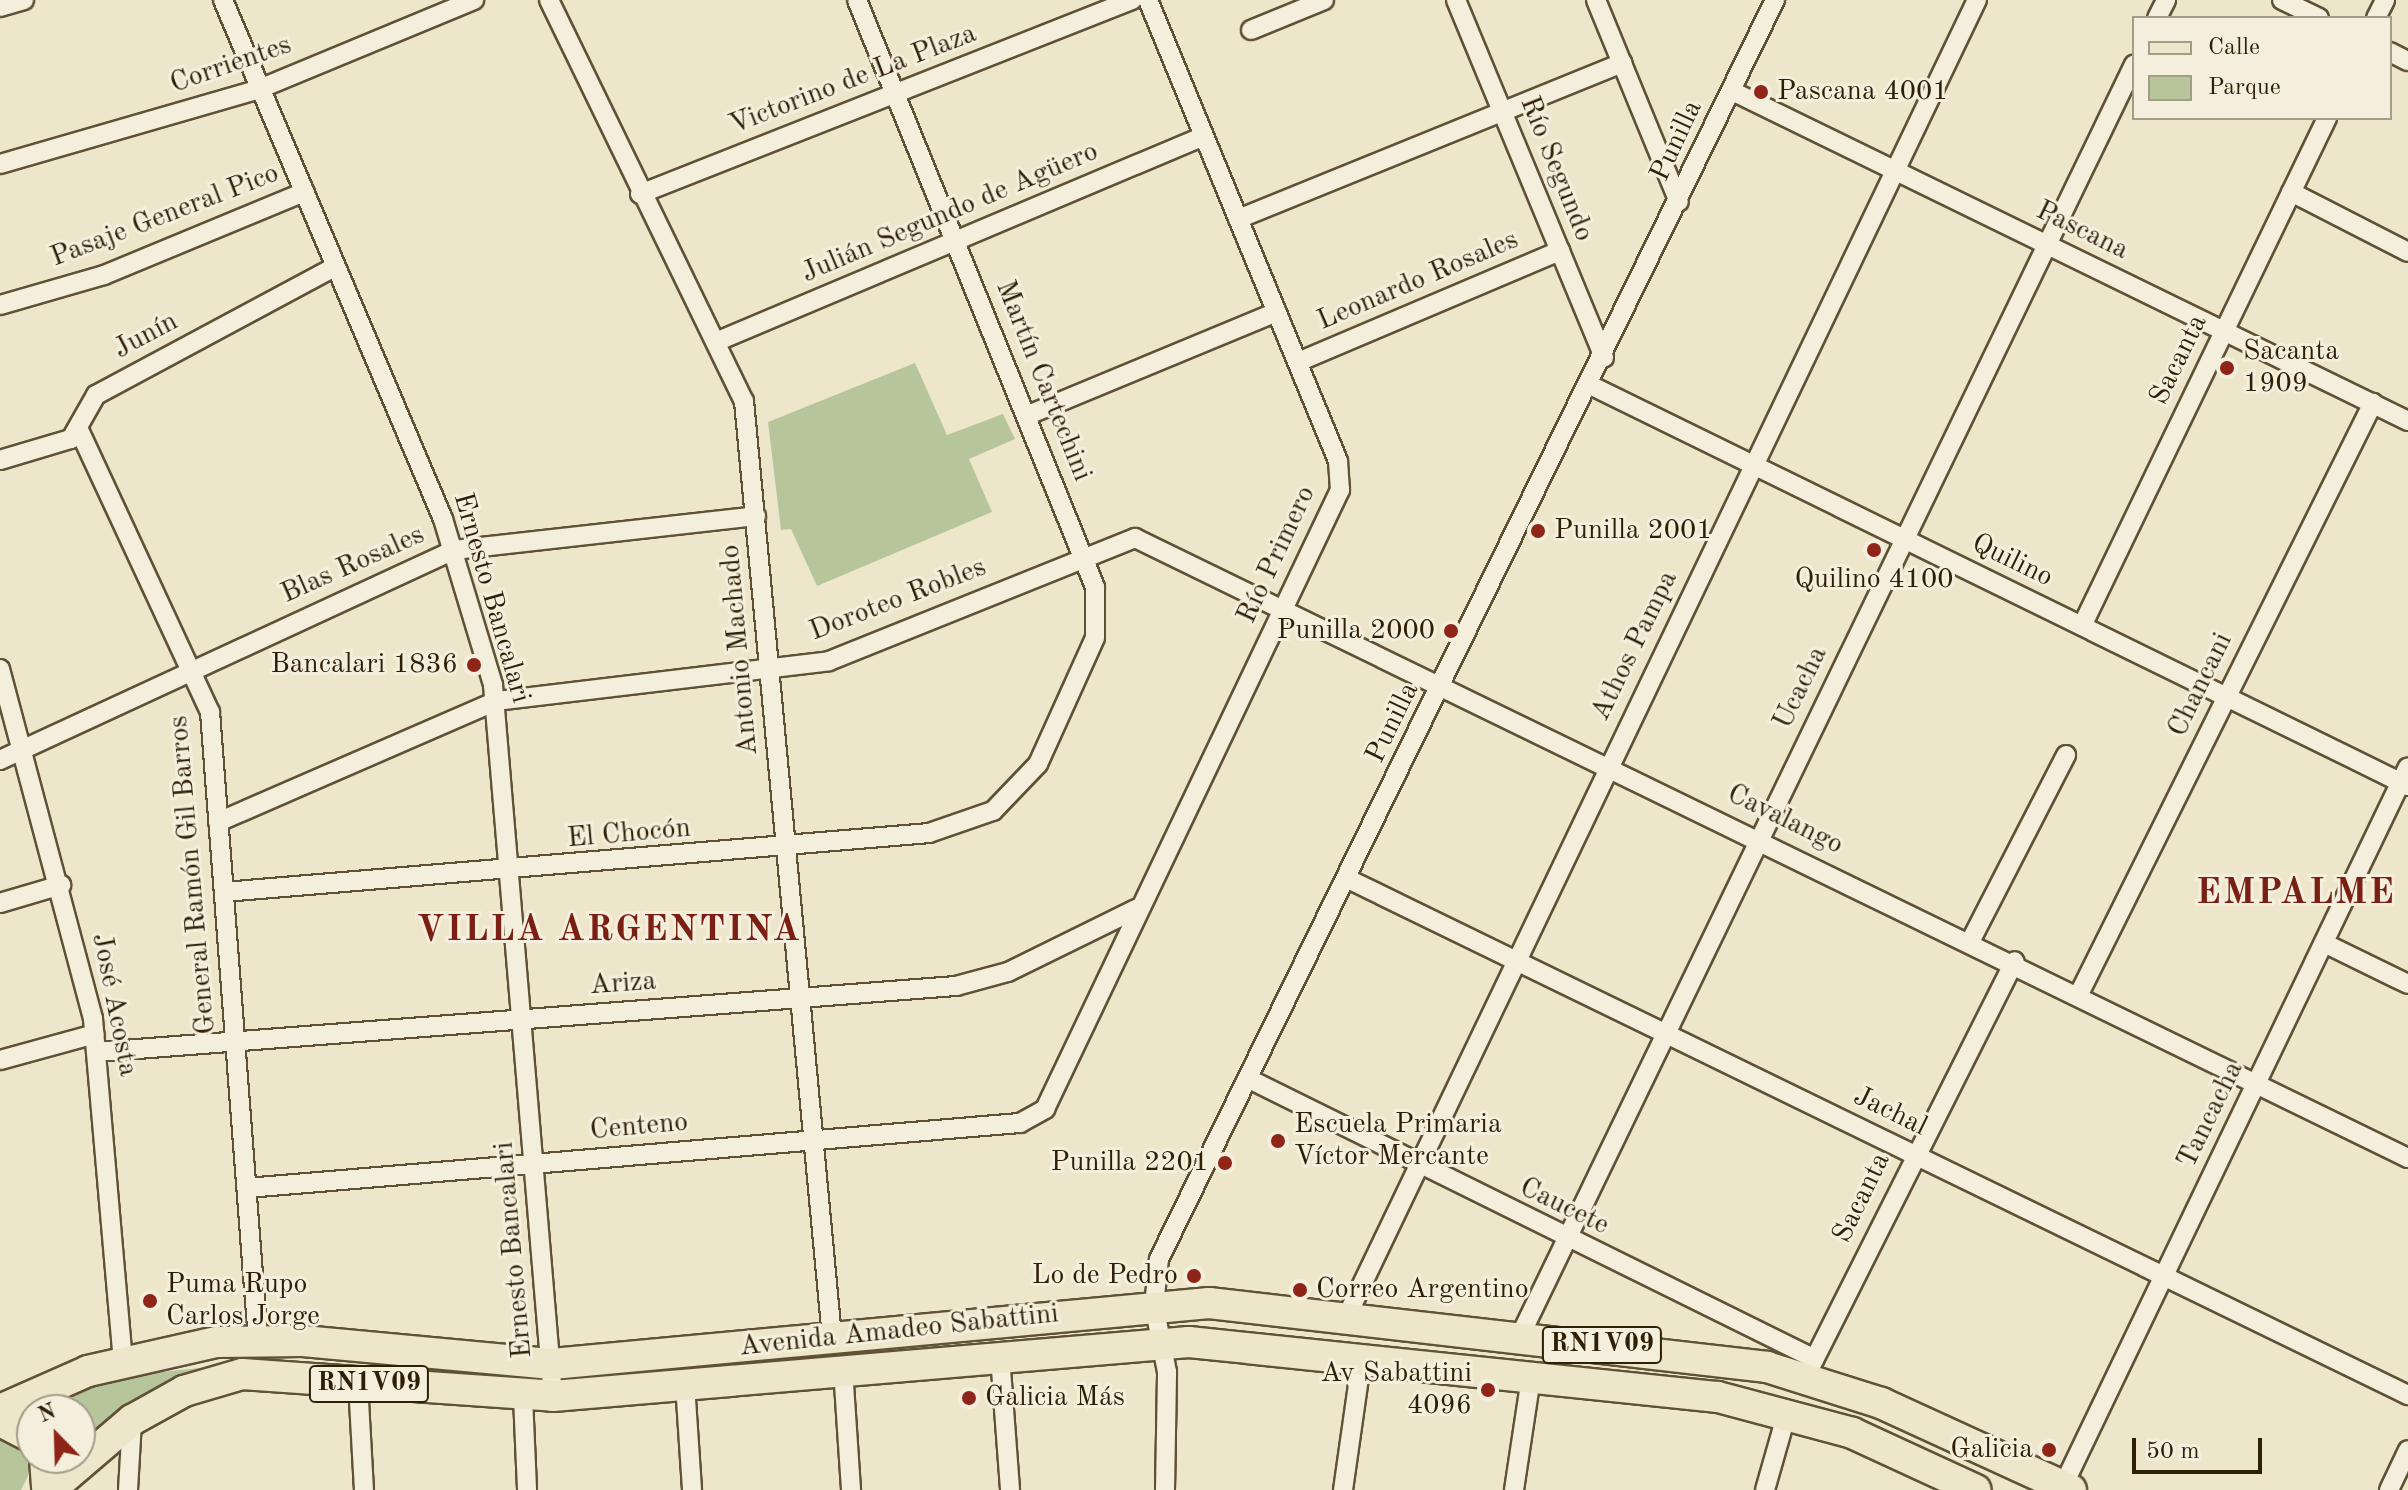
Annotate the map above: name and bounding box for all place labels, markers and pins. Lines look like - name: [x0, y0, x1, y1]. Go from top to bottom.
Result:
- place label: Pascana 4001: [1777, 75, 1949, 109]
- marker: Pascana 4001: [1752, 83, 1770, 101]
- place label: Sacanta 1909: [2243, 335, 2339, 401]
- marker: Sacanta 1909: [2218, 359, 2236, 377]
- place label: Punilla 2001: [1554, 514, 1712, 548]
- marker: Punilla 2001: [1529, 522, 1547, 540]
- marker: Quilino 4100: [1865, 541, 1883, 559]
- place label: Quilino 4100: [1794, 563, 1954, 597]
- place label: Punilla 2000: [1277, 614, 1435, 648]
- marker: Punilla 2000: [1442, 622, 1460, 640]
- place label: Bancalari 1836: [270, 648, 458, 682]
- marker: Bancalari 1836: [465, 656, 483, 674]
- place label: Escuela Primaria Víctor Mercante: [1294, 1108, 1502, 1174]
- marker: Escuela Primaria Víctor Mercante: [1269, 1132, 1287, 1150]
- place label: Punilla 2201: [1051, 1146, 1209, 1180]
- marker: Punilla 2201: [1216, 1154, 1234, 1172]
- place label: Lo de Pedro: [1032, 1259, 1178, 1293]
- marker: Lo de Pedro: [1185, 1267, 1203, 1285]
- place label: Puma Rupo Carlos Jorge: [166, 1268, 320, 1334]
- place label: Correo Argentino: [1316, 1273, 1529, 1307]
- marker: Correo Argentino: [1291, 1281, 1309, 1299]
- marker: Puma Rupo Carlos Jorge: [141, 1292, 159, 1310]
- place label: Av Sabattini 4096: [1321, 1357, 1472, 1423]
- place label: Galicia Más: [985, 1381, 1125, 1415]
- marker: Av Sabattini 4096: [1479, 1381, 1497, 1399]
- marker: Galicia Más: [960, 1389, 978, 1407]
- place label: Galicia: [1950, 1433, 2033, 1467]
- marker: Galicia: [2040, 1441, 2058, 1459]

